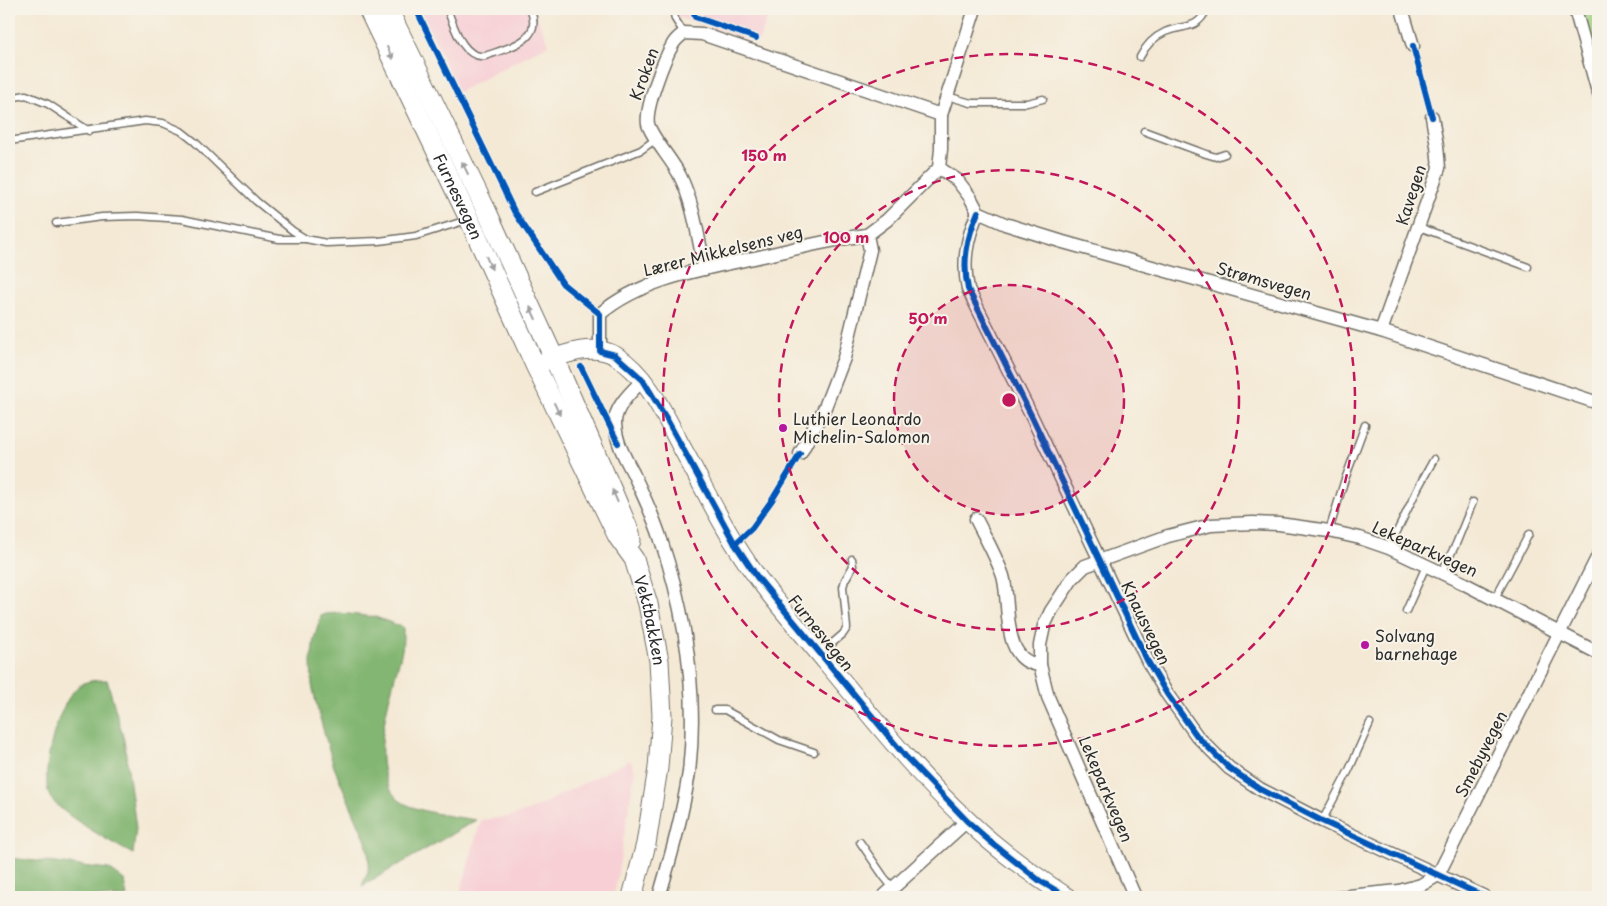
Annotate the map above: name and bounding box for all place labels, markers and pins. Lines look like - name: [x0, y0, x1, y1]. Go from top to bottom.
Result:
- centre of rings: [1000, 391, 1018, 409]
- place label: Luthier Leonardo Michelin-Salomon: [793, 406, 930, 448]
- marker: Luthier Leonardo Michelin-Salomon: [777, 422, 789, 434]
- place label: Solvang barnehage: [1375, 623, 1458, 665]
- marker: Solvang barnehage: [1359, 639, 1371, 651]

